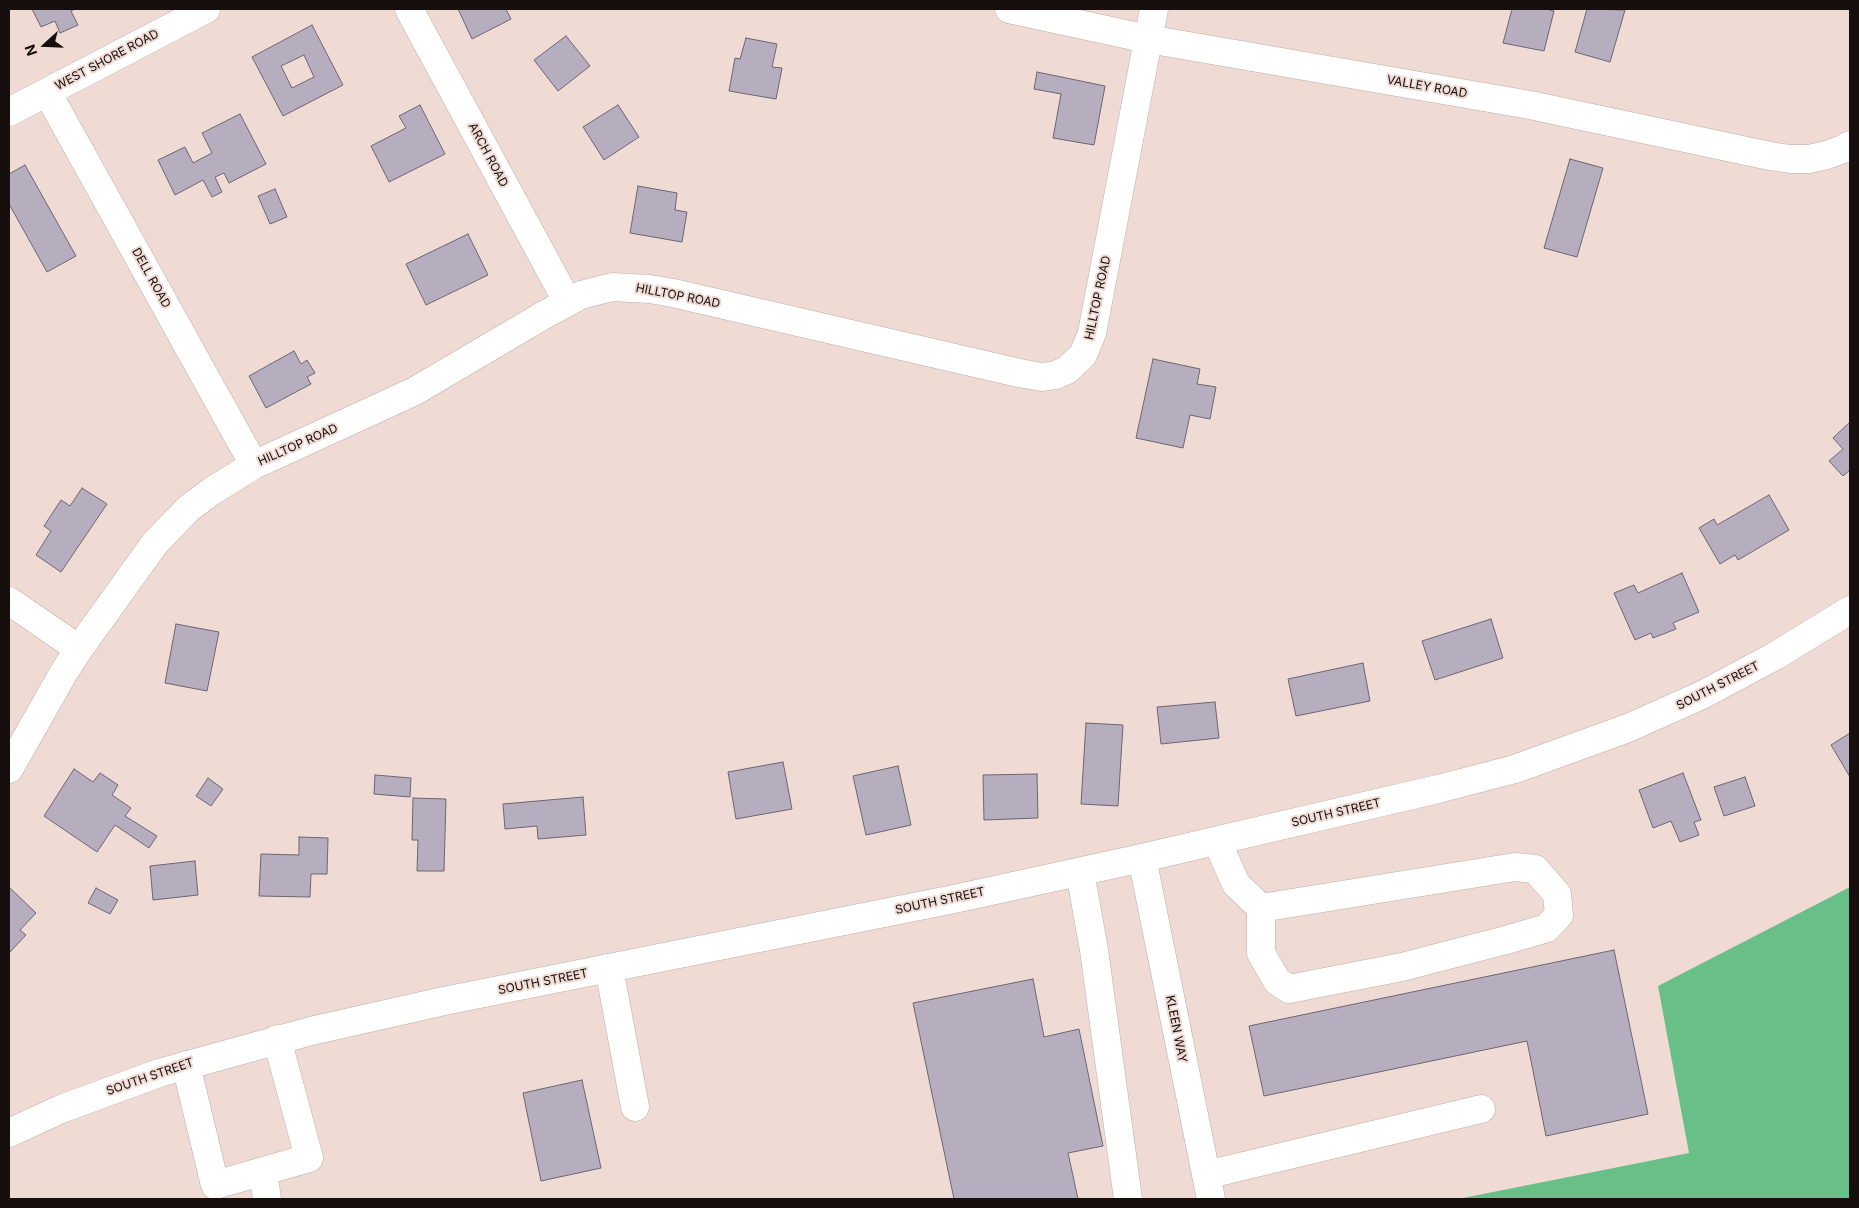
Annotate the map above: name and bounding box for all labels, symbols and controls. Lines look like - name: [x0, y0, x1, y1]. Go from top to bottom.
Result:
- north arrow: [20, 20, 70, 70]
- street label: WEST SHORE ROAD: [53, 27, 161, 93]
- text: N: [21, 42, 40, 58]
- street label: VALLEY ROAD: [1386, 73, 1468, 101]
- street label: ARCH ROAD: [465, 121, 511, 189]
- street label: DELL ROAD: [129, 246, 173, 310]
- street label: HILLTOP ROAD: [1082, 255, 1114, 341]
- street label: HILLTOP ROAD: [635, 281, 721, 311]
- street label: HILLTOP ROAD: [256, 421, 340, 469]
- street label: SOUTH STREET: [1674, 659, 1762, 713]
- street label: SOUTH STREET: [1290, 796, 1382, 830]
- street label: SOUTH STREET: [894, 884, 986, 918]
- street label: SOUTH STREET: [497, 966, 589, 998]
- street label: KLEEN WAY: [1162, 994, 1190, 1064]
- street label: SOUTH STREET: [105, 1055, 195, 1099]

